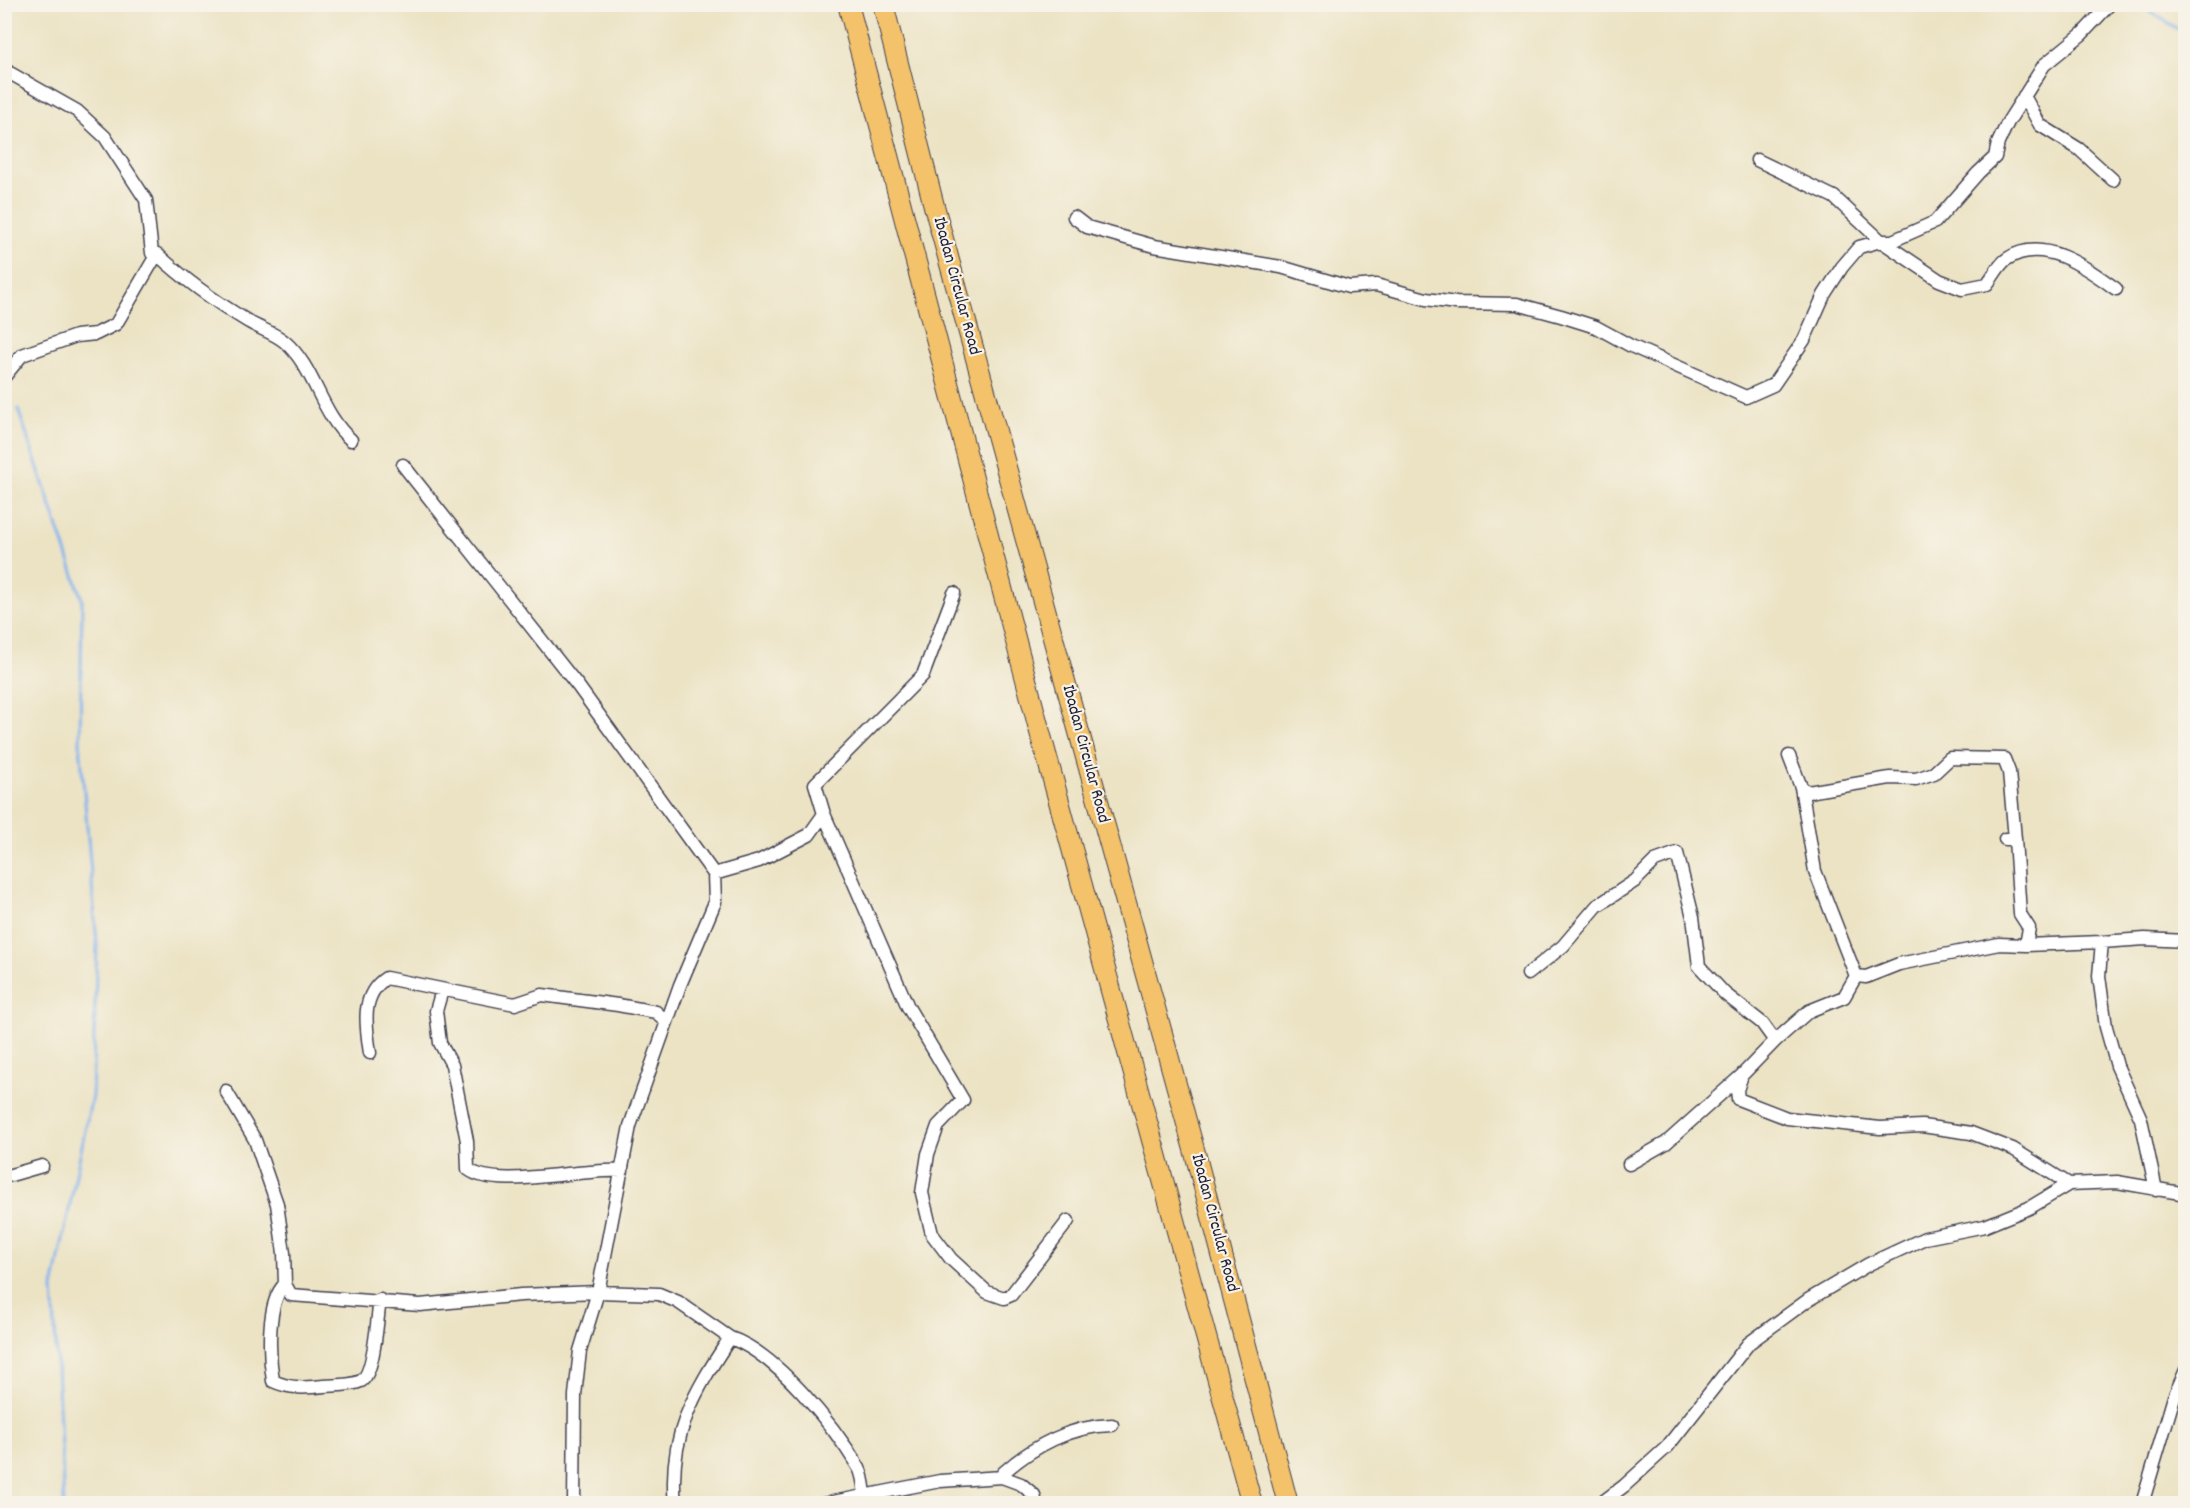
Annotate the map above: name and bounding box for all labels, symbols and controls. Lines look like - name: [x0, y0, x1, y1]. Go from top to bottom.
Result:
- street label: Ibadan Circular Road: [926, 214, 986, 358]
- street label: Ibadan Circular Road: [1055, 682, 1115, 826]
- street label: Ibadan Circular Road: [1184, 1151, 1244, 1295]

